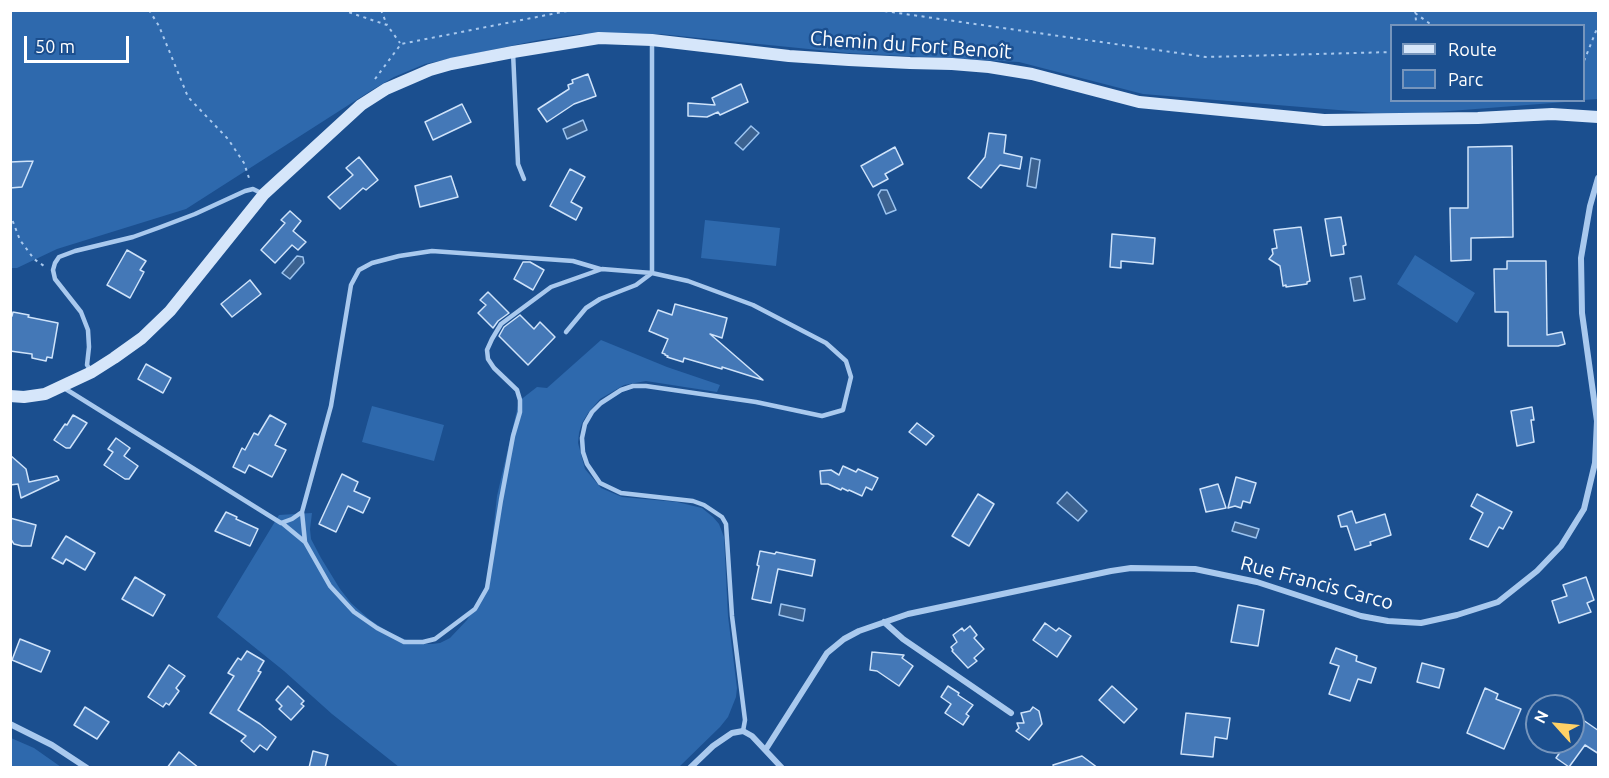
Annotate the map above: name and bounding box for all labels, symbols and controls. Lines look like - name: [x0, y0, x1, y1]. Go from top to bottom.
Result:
- scale bar: [27, 24, 132, 62]
- legend: [1390, 24, 1585, 102]
- street label: Chemin du Fort Benoît: [809, 26, 1013, 64]
- text: 50 m: [35, 36, 75, 56]
- text: Route: [1448, 39, 1497, 59]
- text: Parc: [1448, 69, 1483, 89]
- street label: Rue Francis Carco: [1238, 551, 1396, 615]
- north arrow: [1525, 694, 1585, 754]
- text: N: [1530, 707, 1551, 726]

